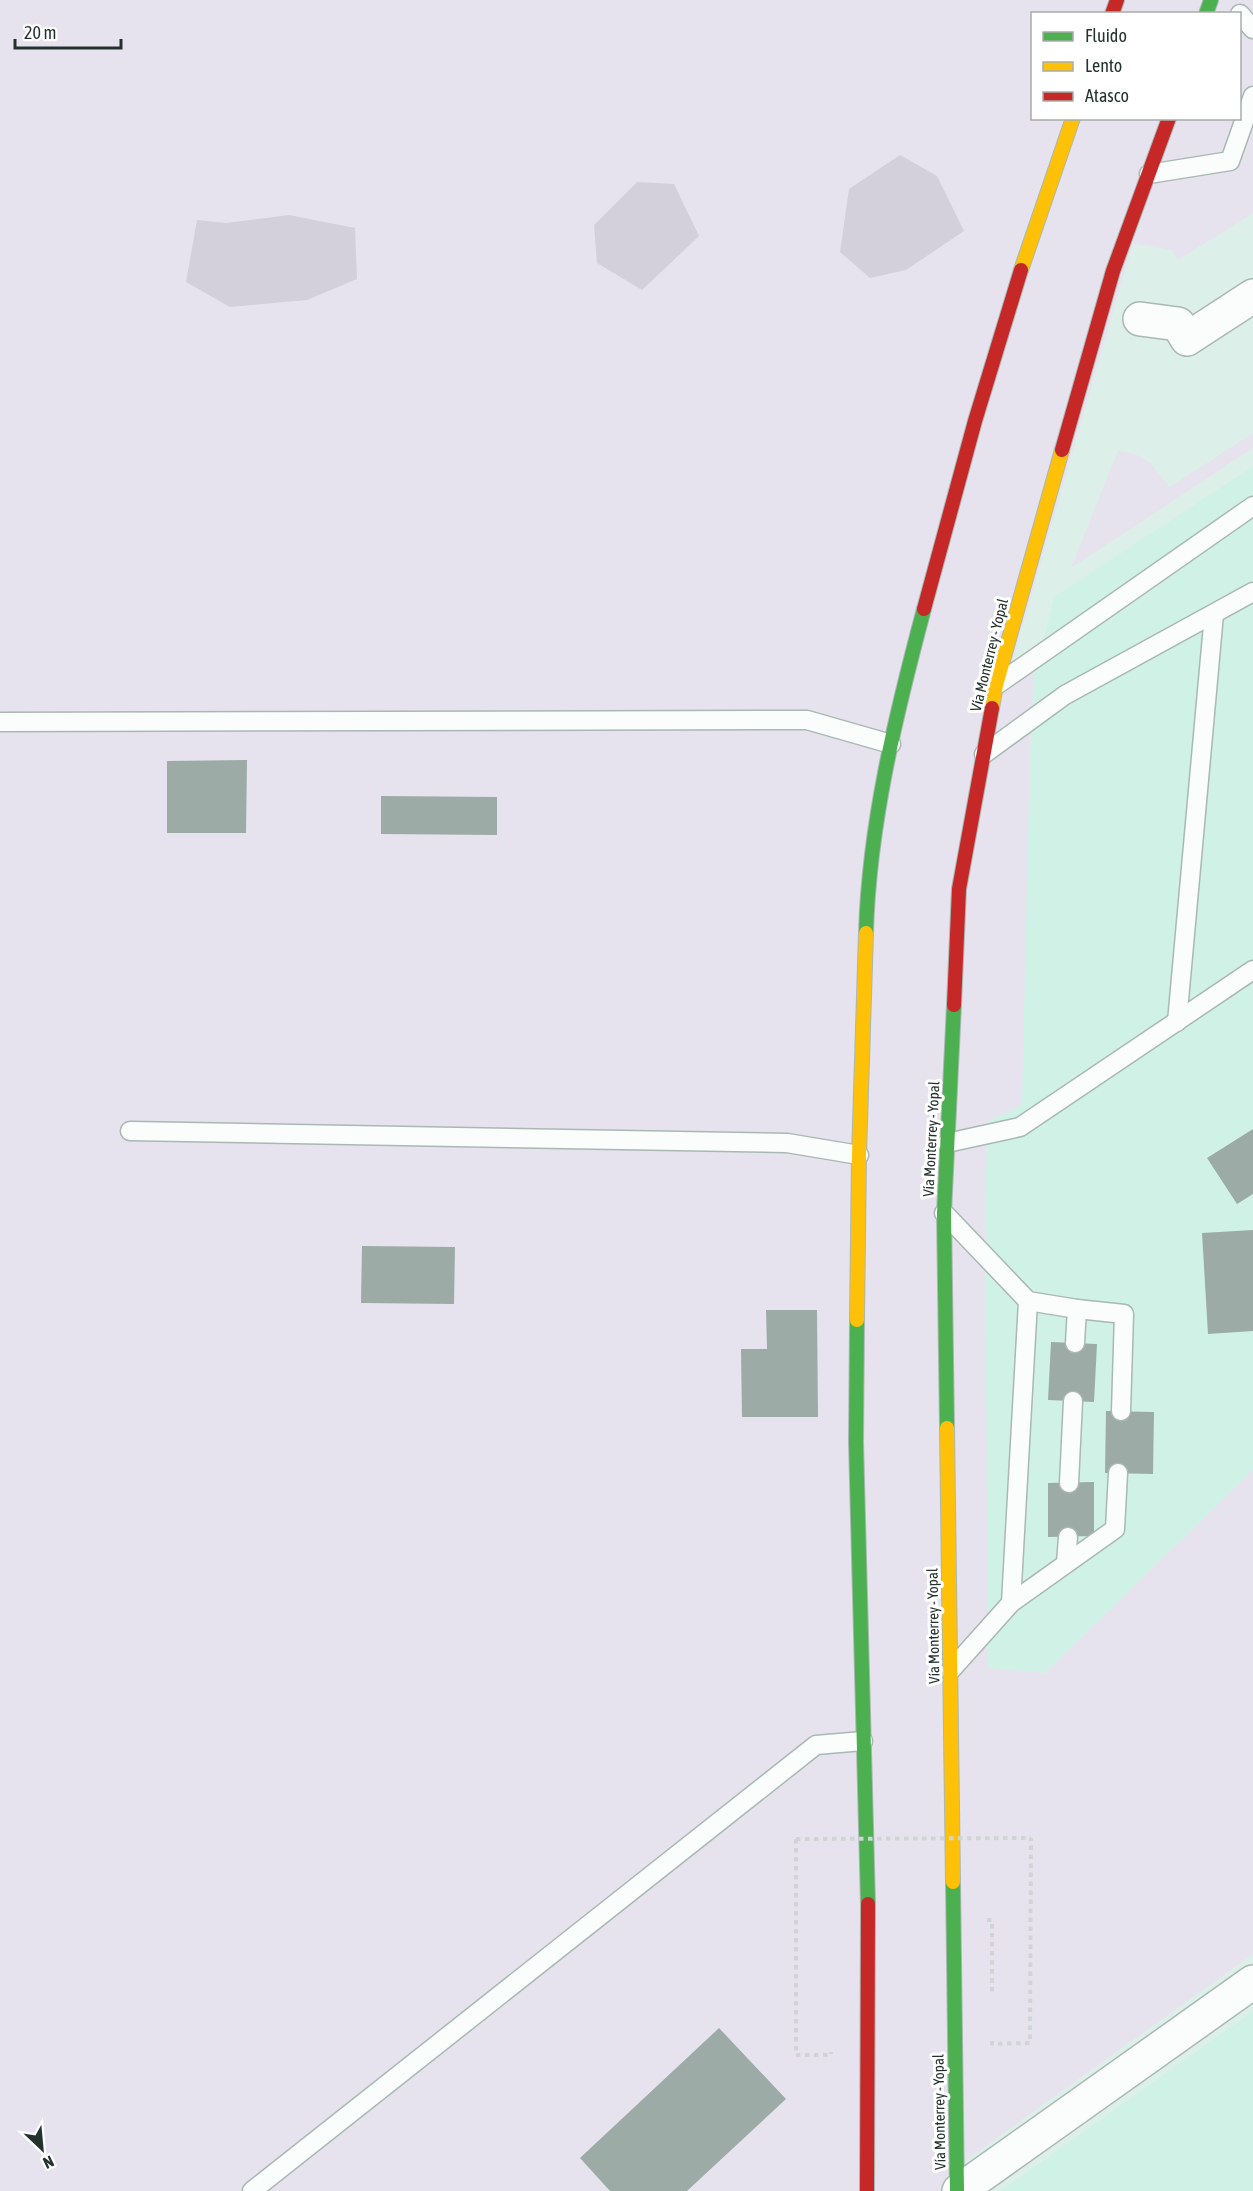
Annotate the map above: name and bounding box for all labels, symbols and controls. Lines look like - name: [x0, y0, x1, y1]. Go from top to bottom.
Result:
- scale bar: [15, 12, 122, 50]
- legend: [1031, 12, 1241, 120]
- text: 20 m: [24, 22, 56, 43]
- text: Fluido: [1085, 25, 1127, 46]
- text: Lento: [1085, 55, 1122, 76]
- text: Atasco: [1085, 85, 1129, 106]
- street label: Vía Monterrey - Yopal: [967, 597, 1011, 713]
- street label: Vía Monterrey - Yopal: [919, 1081, 943, 1197]
- street label: Vía Monterrey - Yopal: [923, 1568, 943, 1684]
- street label: Vía Monterrey - Yopal: [929, 2054, 949, 2170]
- north arrow: [12, 2119, 72, 2179]
- text: N: [40, 2152, 57, 2173]

